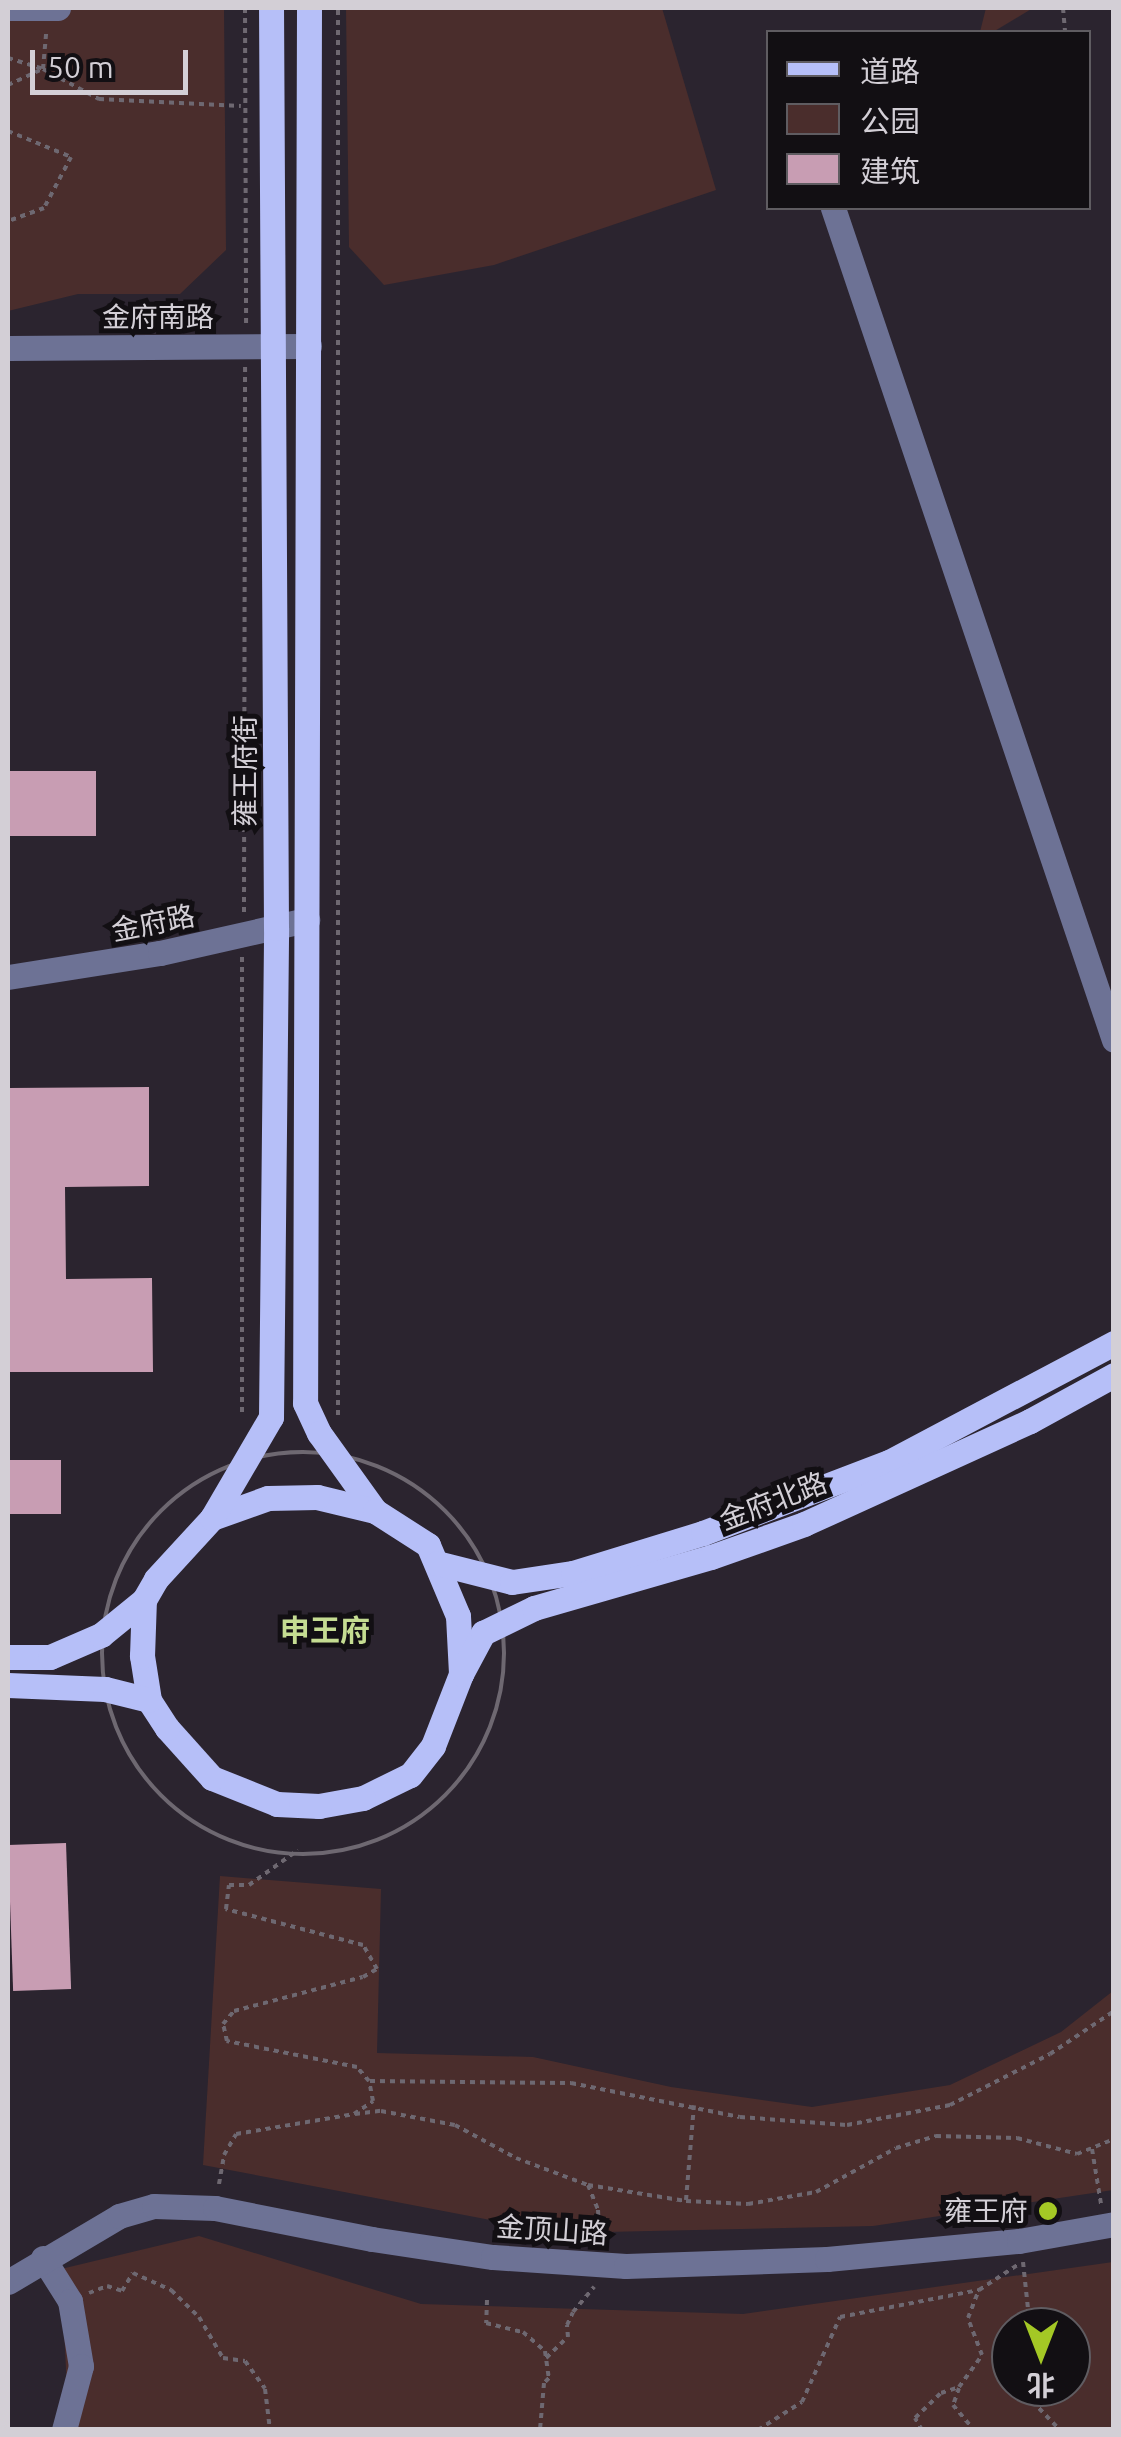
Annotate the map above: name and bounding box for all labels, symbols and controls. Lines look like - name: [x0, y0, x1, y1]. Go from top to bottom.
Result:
- scale bar: [35, 30, 192, 92]
- legend: [766, 30, 1091, 210]
- text: 50 m: [47, 50, 114, 84]
- text: 道路: [860, 54, 920, 88]
- text: 公园: [860, 104, 920, 138]
- text: 建筑: [860, 154, 920, 188]
- street label: 金府南路: [102, 300, 214, 334]
- street label: 雍王府街: [228, 715, 262, 827]
- street label: 金府路: [109, 898, 197, 948]
- street label: 金府北路: [715, 1465, 831, 1537]
- district label: 申王府: [280, 1612, 370, 1648]
- place label: 雍王府: [944, 2194, 1028, 2228]
- marker: 雍王府: [1037, 2200, 1059, 2222]
- street label: 金顶山路: [495, 2209, 609, 2251]
- north arrow: [991, 2307, 1091, 2407]
- text: 北: [1027, 2370, 1055, 2401]

